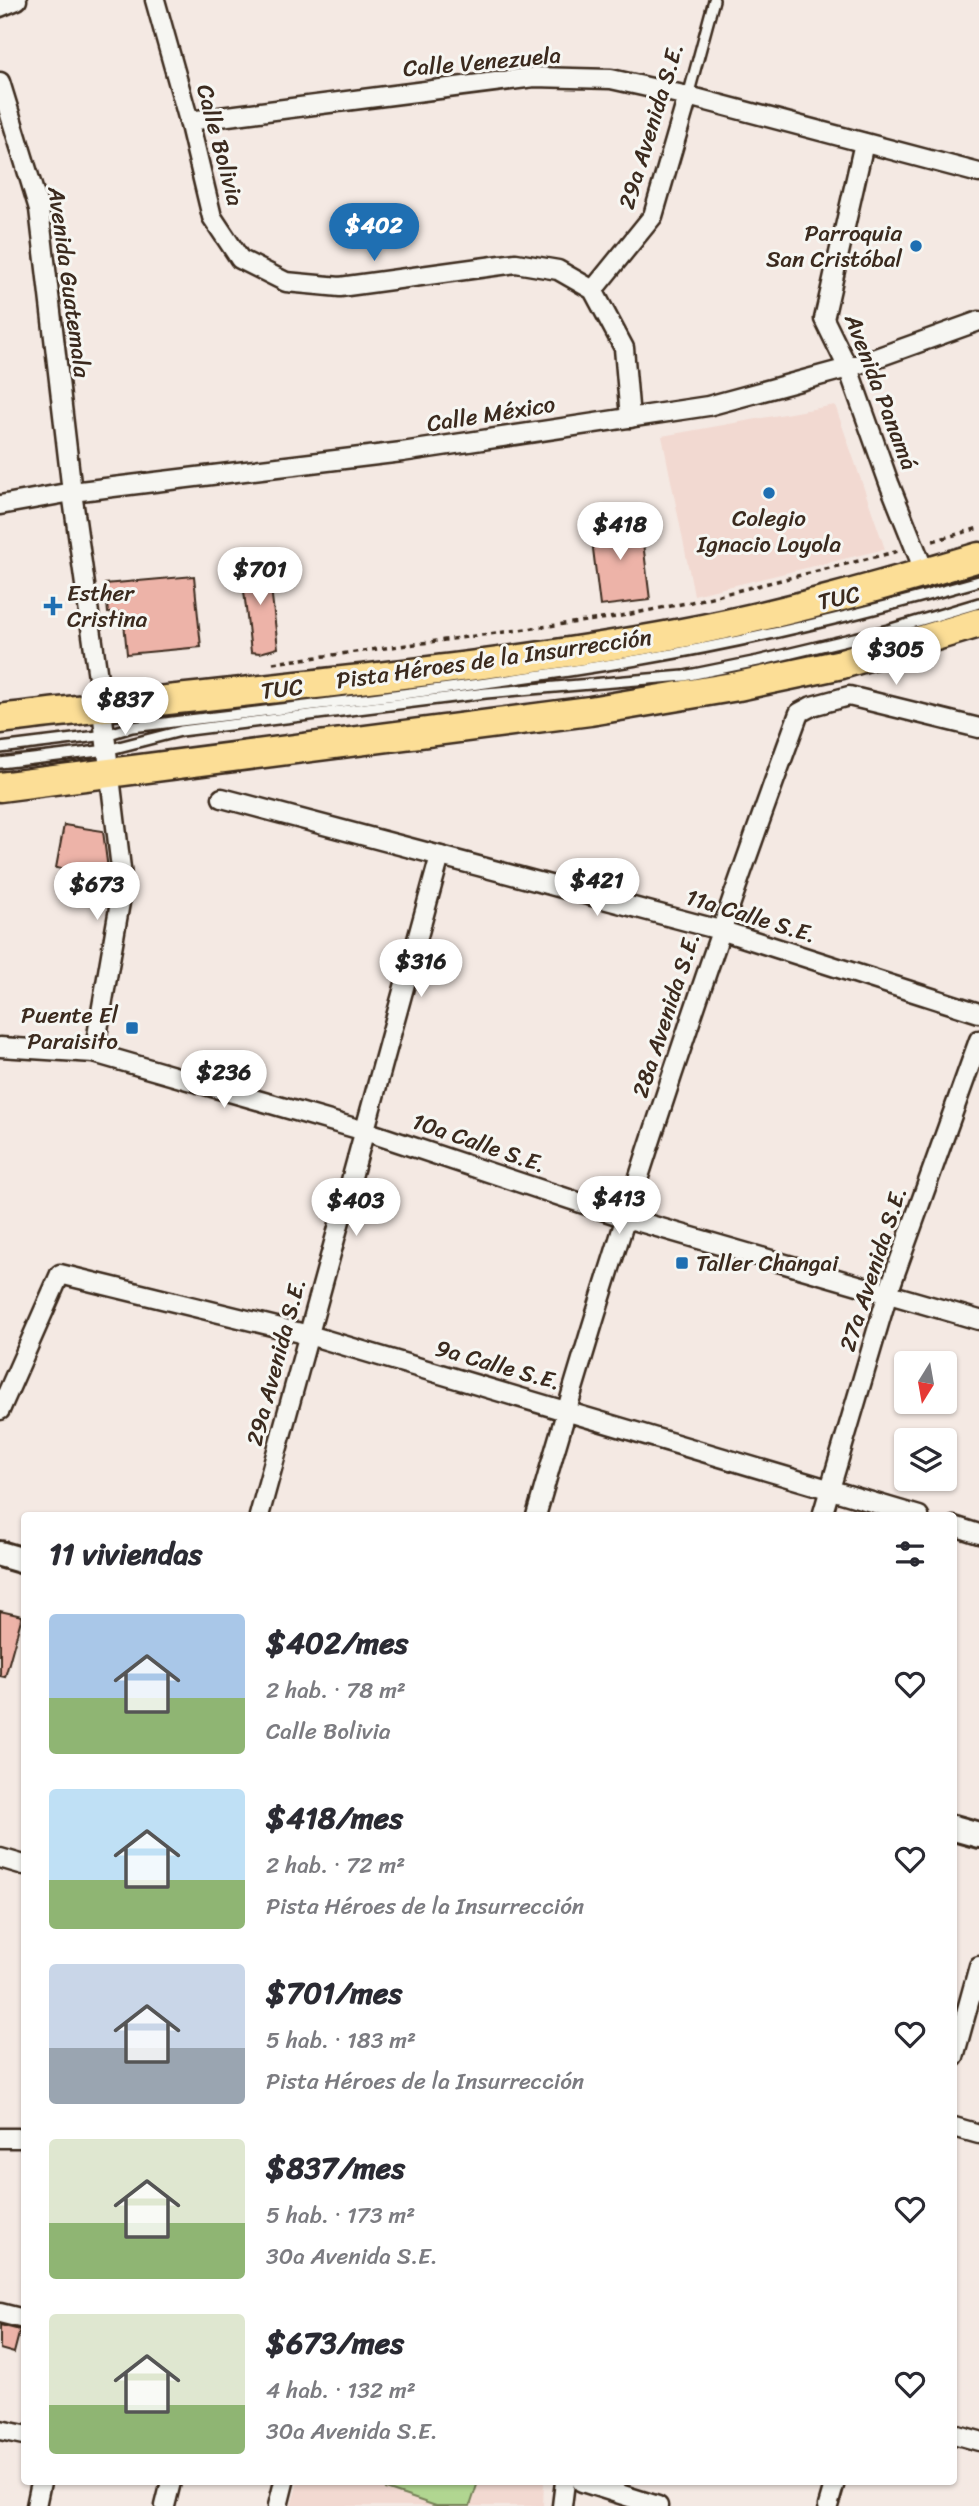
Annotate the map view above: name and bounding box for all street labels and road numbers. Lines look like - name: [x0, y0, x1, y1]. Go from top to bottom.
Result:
- street label: Calle Venezuela: [401, 35, 563, 89]
- street label: 29a Avenida S.E.: [606, 38, 696, 214]
- street label: Calle Bolivia: [184, 80, 256, 211]
- street label: Avenida Guatemala: [35, 183, 103, 381]
- street label: Avenida Panamá: [832, 307, 930, 476]
- street label: Calle México: [424, 384, 558, 444]
- street label: TUC: [814, 573, 864, 623]
- street label: Pista Héroes de la Insurrección: [334, 617, 654, 701]
- street label: TUC: [258, 666, 306, 712]
- street label: 11a Calle S.E.: [681, 877, 821, 955]
- street label: 28a Avenida S.E.: [620, 927, 712, 1103]
- street label: 10a Calle S.E.: [407, 1101, 551, 1185]
- street label: 27a Avenida S.E.: [827, 1181, 919, 1357]
- street label: 29a Avenida S.E.: [234, 1274, 318, 1450]
- street label: 9a Calle S.E.: [430, 1328, 566, 1402]

